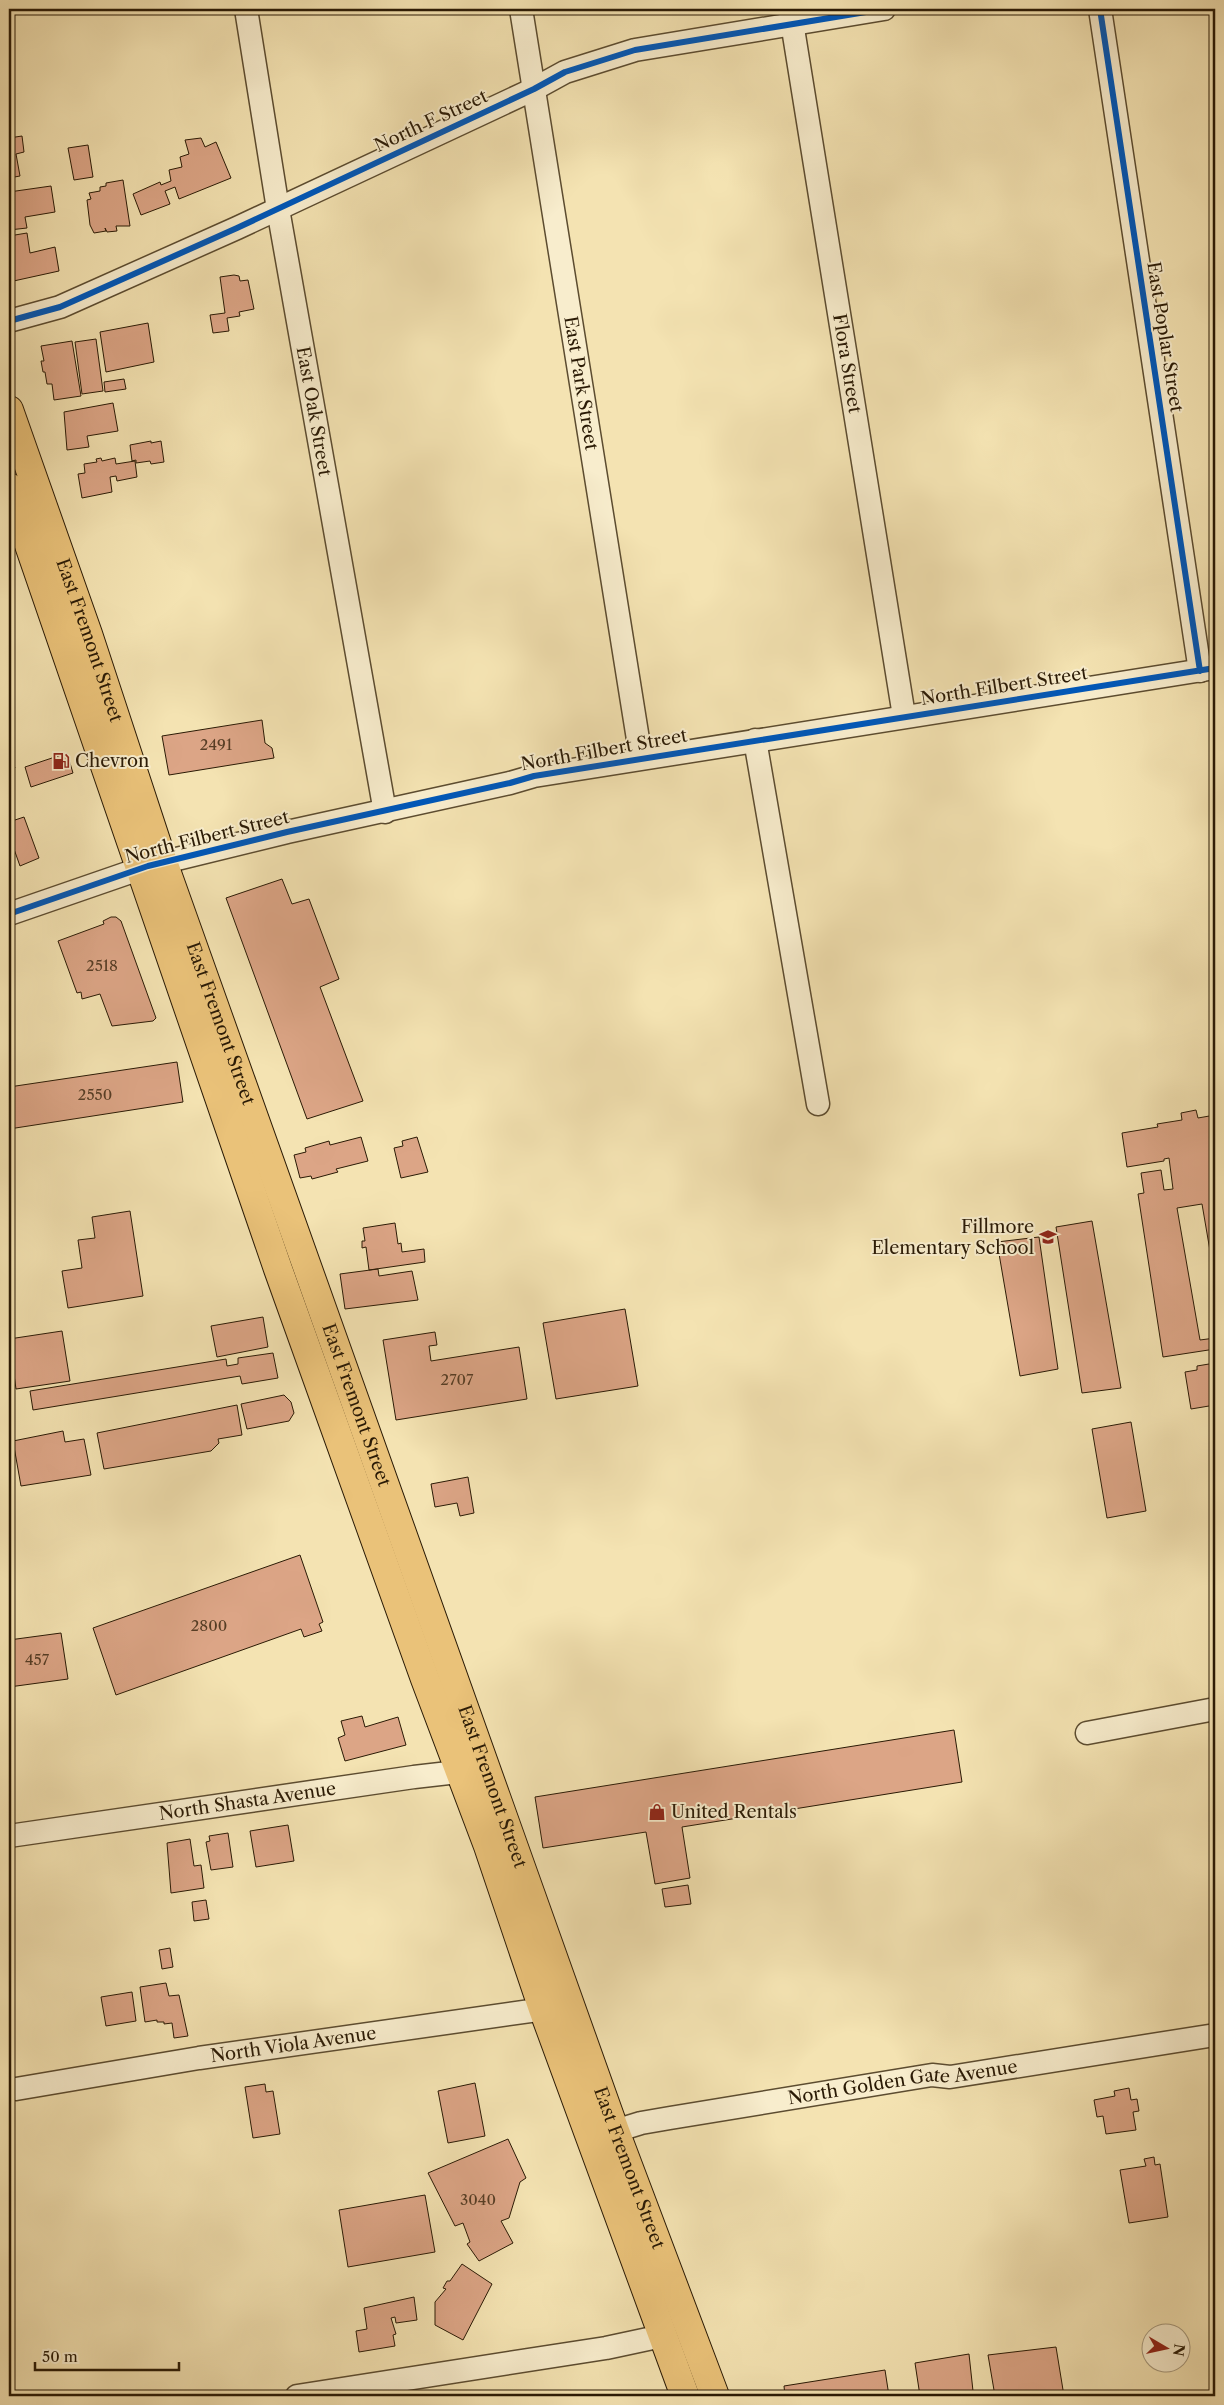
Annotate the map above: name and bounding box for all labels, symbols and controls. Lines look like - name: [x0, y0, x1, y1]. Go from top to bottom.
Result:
- street label: North F Street: [371, 85, 492, 157]
- street label: East Poplar Street: [1142, 260, 1188, 415]
- street label: Flora Street: [828, 312, 866, 416]
- street label: East Park Street: [559, 315, 603, 452]
- street label: East Oak Street: [292, 345, 336, 478]
- street label: East Fremont Street: [51, 556, 127, 726]
- street label: North Filbert Street: [919, 662, 1090, 710]
- street label: North Filbert Street: [519, 724, 690, 775]
- house number: 2491: [200, 735, 233, 754]
- place label: Chevron: [75, 750, 149, 772]
- fuel station icon: Chevron: [51, 751, 71, 771]
- street label: North Filbert Street: [123, 806, 292, 868]
- street label: East Fremont Street: [181, 939, 260, 1108]
- house number: 2518: [86, 956, 118, 975]
- house number: 2550: [78, 1085, 112, 1104]
- place label: Fillmore Elementary School: [871, 1216, 1034, 1259]
- school or university icon: Fillmore Elementary School: [1038, 1227, 1058, 1247]
- street label: East Fremont Street: [317, 1321, 396, 1490]
- house number: 2707: [441, 1370, 474, 1389]
- house number: 2800: [191, 1616, 227, 1635]
- house number: 457: [25, 1650, 50, 1669]
- street label: East Fremont Street: [453, 1702, 532, 1872]
- street label: North Shasta Avenue: [158, 1777, 337, 1825]
- place label: United Rentals: [671, 1801, 797, 1823]
- shop icon: United Rentals: [647, 1802, 667, 1822]
- street label: North Viola Avenue: [209, 2022, 378, 2067]
- street label: North Golden Gate Avenue: [786, 2055, 1019, 2109]
- street label: East Fremont Street: [589, 2084, 670, 2252]
- house number: 3040: [460, 2190, 496, 2209]
- north arrow: [1142, 2322, 1192, 2372]
- scale bar: [35, 2340, 179, 2372]
- text: N: [1169, 2343, 1189, 2357]
- text: 50 m: [42, 2347, 78, 2366]

